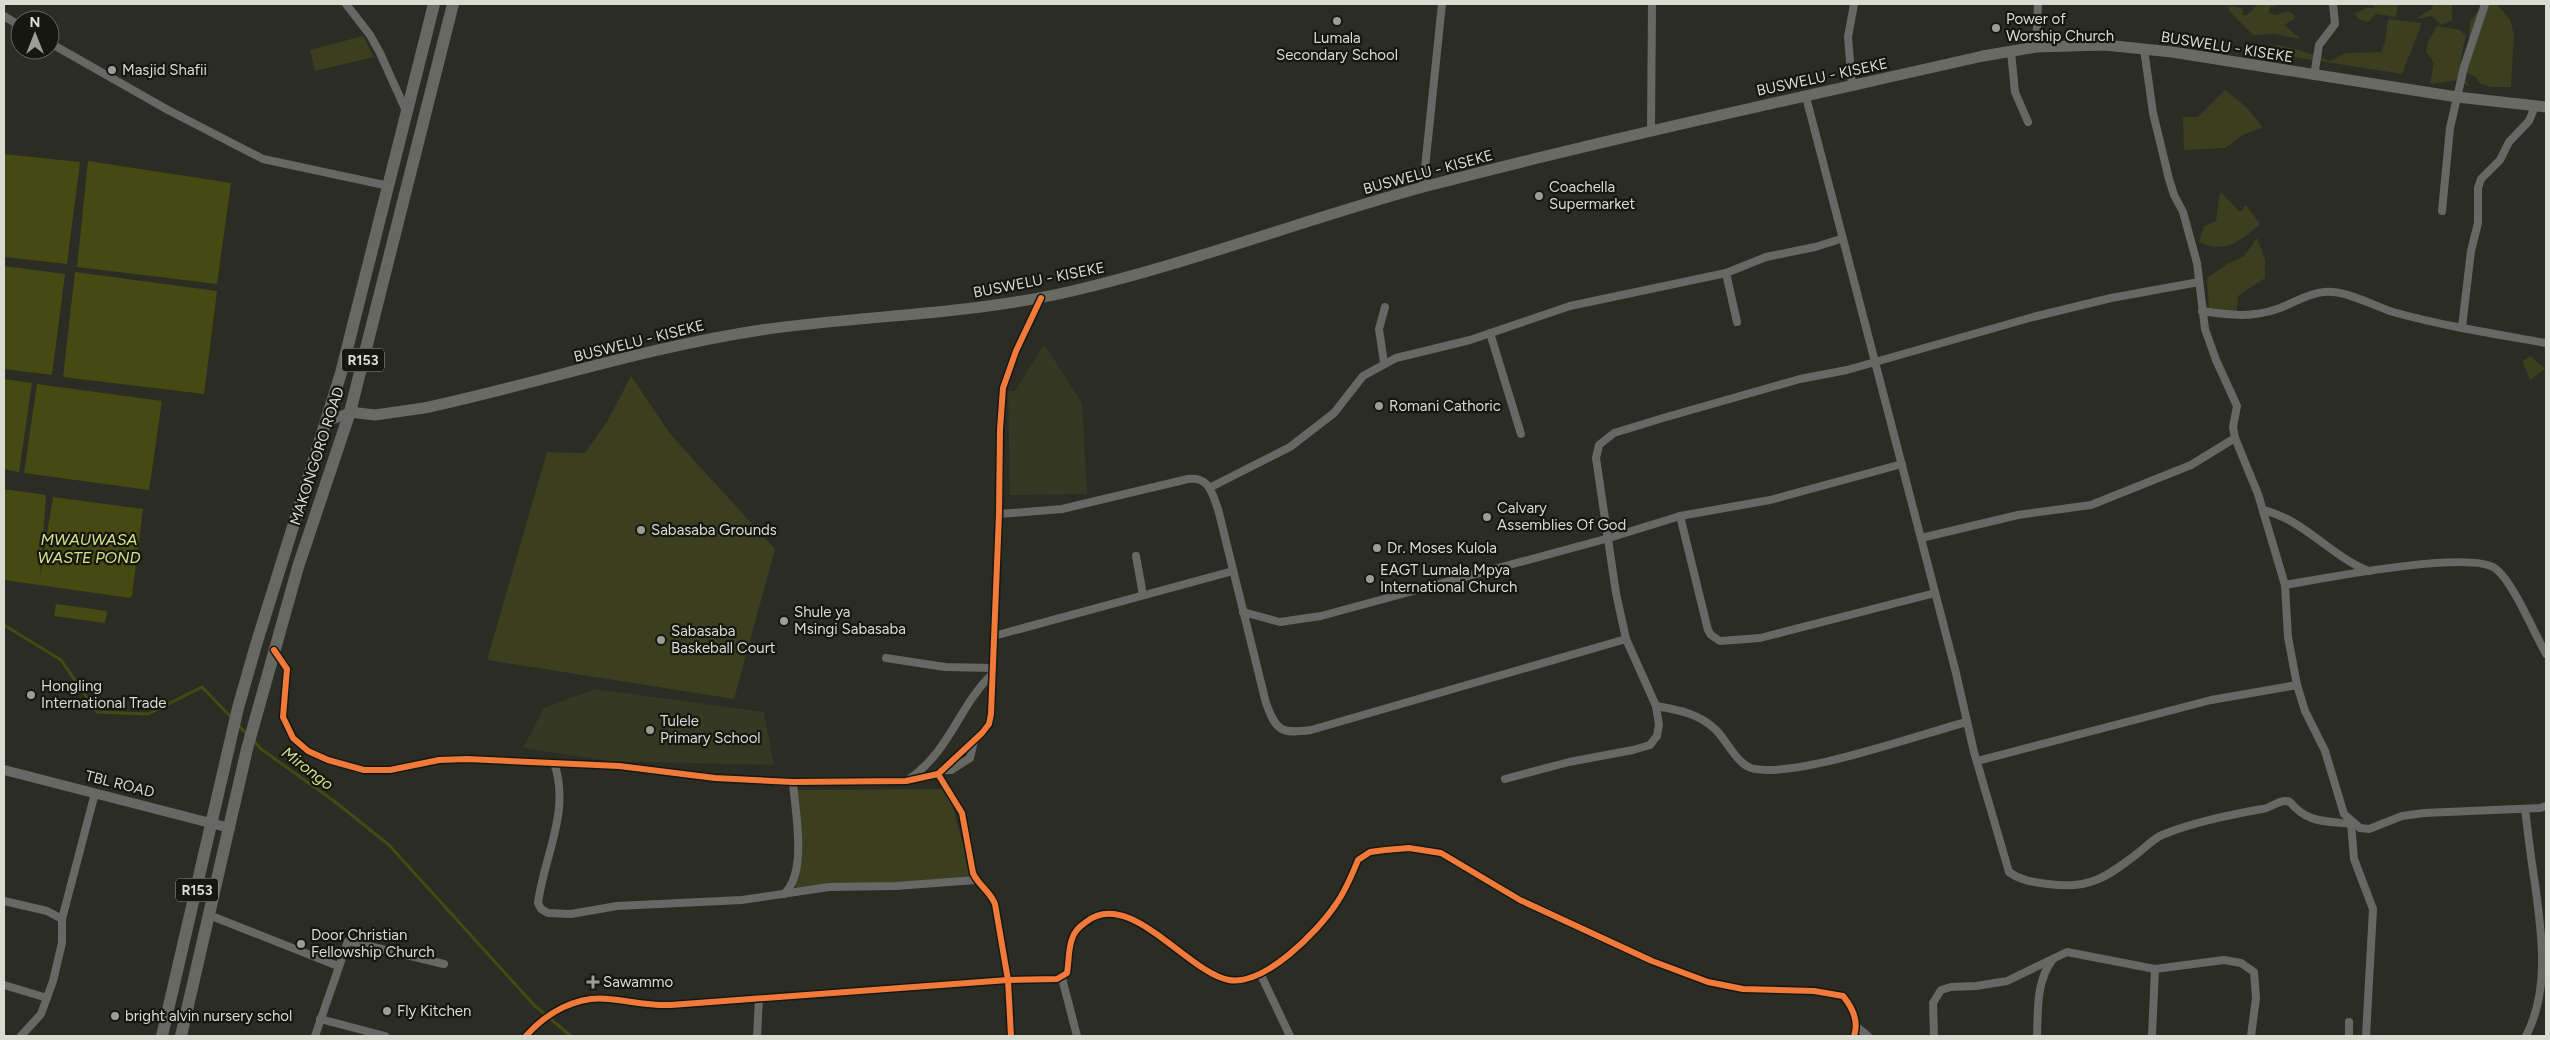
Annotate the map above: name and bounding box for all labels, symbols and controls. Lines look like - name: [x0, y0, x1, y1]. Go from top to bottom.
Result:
- north arrow: [10, 10, 60, 60]
- place label: Power of Worship Church: [2006, 10, 2114, 45]
- text: N: [30, 14, 40, 31]
- marker: Lumala Secondary School: [1331, 15, 1343, 27]
- marker: Power of Worship Church: [1990, 22, 2002, 34]
- street label: BUSWELU - KISEKE: [2160, 28, 2294, 66]
- place label: Lumala Secondary School: [1276, 29, 1398, 64]
- street label: BUSWELU - KISEKE: [1755, 54, 1889, 100]
- place label: Masjid Shafii: [122, 61, 207, 79]
- marker: Masjid Shafii: [106, 64, 118, 76]
- street label: BUSWELU - KISEKE: [1361, 146, 1495, 198]
- place label: Coachella Supermarket: [1549, 178, 1635, 213]
- marker: Coachella Supermarket: [1533, 190, 1545, 202]
- street label: BUSWELU - KISEKE: [972, 258, 1106, 302]
- street label: BUSWELU - KISEKE: [572, 316, 706, 366]
- road number: R153: [342, 348, 384, 372]
- street label: MAKONGORO ROAD: [286, 384, 348, 528]
- place label: Romani Cathoric: [1389, 397, 1501, 415]
- marker: Romani Cathoric: [1373, 400, 1385, 412]
- place label: Calvary Assemblies Of God: [1497, 499, 1626, 534]
- marker: Calvary Assemblies Of God: [1481, 511, 1493, 523]
- place label: Sabasaba Grounds: [651, 521, 777, 539]
- marker: Sabasaba Grounds: [635, 524, 647, 536]
- water label: MWAUWASA WASTE POND: [38, 530, 140, 567]
- place label: Dr. Moses Kulola: [1387, 539, 1497, 557]
- marker: Dr. Moses Kulola: [1371, 542, 1383, 554]
- place label: EAGT Lumala Mpya International Church: [1380, 561, 1517, 596]
- marker: EAGT Lumala Mpya International Church: [1364, 573, 1376, 585]
- place label: Shule ya Msingi Sabasaba: [794, 603, 906, 638]
- marker: Shule ya Msingi Sabasaba: [778, 615, 790, 627]
- place label: Sabasaba Baskeball Court: [671, 622, 776, 657]
- marker: Sabasaba Baskeball Court: [655, 634, 667, 646]
- place label: Hongling International Trade: [41, 677, 167, 712]
- marker: Hongling International Trade: [25, 689, 37, 701]
- place label: Tulele Primary School: [660, 712, 761, 747]
- marker: Tulele Primary School: [644, 724, 656, 736]
- water label: Mirongo: [278, 743, 337, 794]
- street label: TBL ROAD: [84, 767, 156, 801]
- road number: R153: [176, 878, 218, 902]
- place label: Door Christian Fellowship Church: [311, 926, 435, 961]
- marker: Door Christian Fellowship Church: [295, 938, 307, 950]
- place label: Sawammo: [603, 973, 674, 991]
- marker: Sawammo: [587, 976, 599, 988]
- place label: Fly Kitchen: [397, 1002, 471, 1020]
- marker: Fly Kitchen: [381, 1005, 393, 1017]
- place label: bright alvin nursery schol: [125, 1007, 292, 1025]
- marker: bright alvin nursery schol: [109, 1010, 121, 1022]

